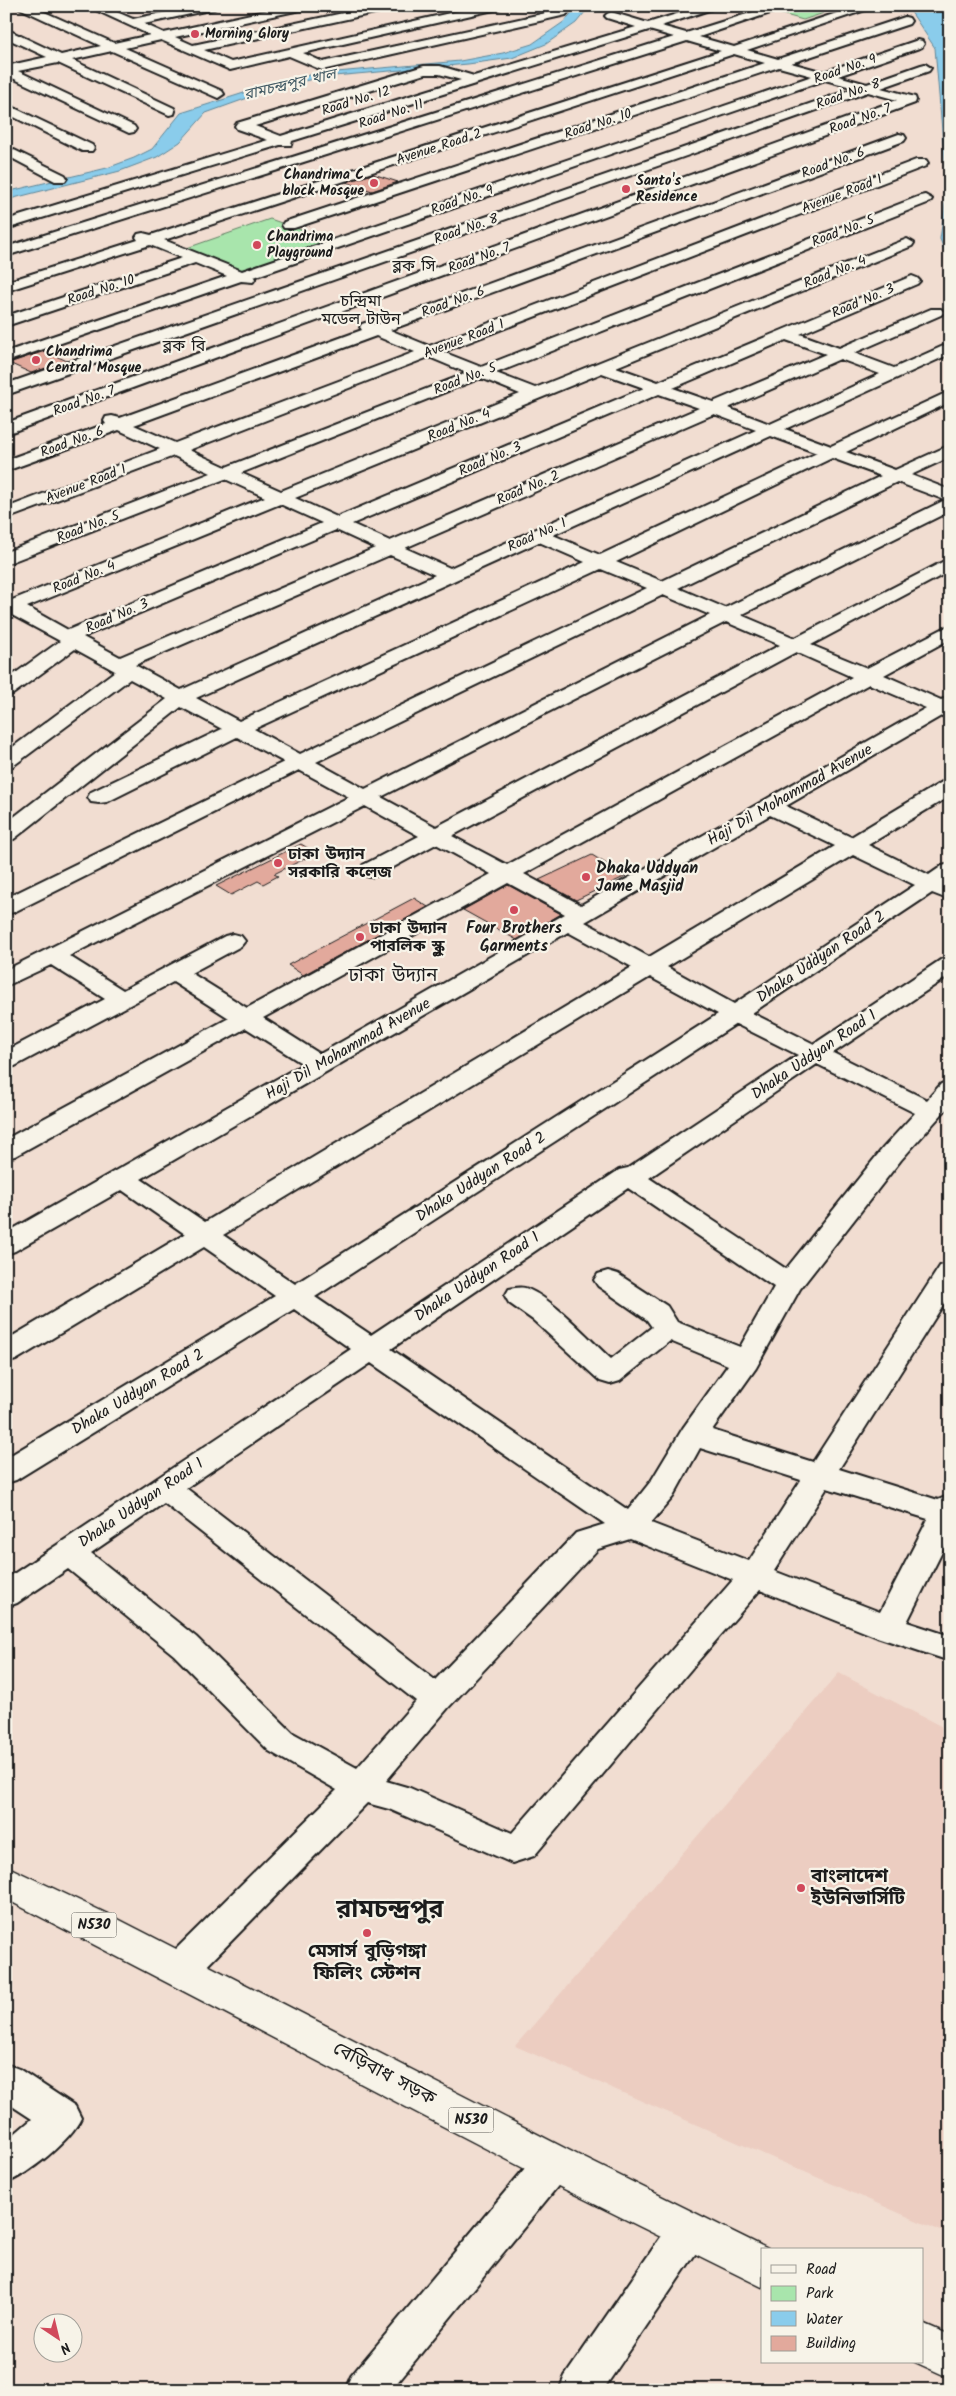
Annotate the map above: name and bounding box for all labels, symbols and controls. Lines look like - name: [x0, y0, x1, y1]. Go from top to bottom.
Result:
- place label: Morning Glory: [205, 23, 290, 45]
- marker: Morning Glory: [189, 28, 201, 40]
- street label: Road No. 9: [811, 48, 880, 90]
- water label: রামচন্দ্রপুর খাল: [242, 62, 341, 107]
- street label: Road No. 8: [813, 73, 884, 115]
- street label: Road No. 12: [319, 80, 393, 122]
- street label: Road No. 11: [356, 93, 426, 135]
- street label: Road No. 7: [826, 97, 895, 140]
- street label: Road No. 10: [561, 103, 635, 145]
- street label: Avenue Road 2: [393, 123, 485, 171]
- street label: Road No. 6: [798, 141, 868, 185]
- place label: Chandrima C block Mosque: [282, 164, 364, 202]
- street label: Avenue Road 1: [798, 169, 886, 219]
- place label: Santo's Residence: [636, 170, 697, 208]
- marker: Chandrima C block Mosque: [368, 177, 380, 189]
- street label: Road No. 9: [428, 179, 497, 221]
- marker: Santo's Residence: [620, 183, 632, 195]
- street label: Road No. 8: [431, 208, 502, 250]
- street label: Road No. 5: [808, 208, 879, 253]
- place label: Chandrima Playground: [267, 226, 334, 264]
- street label: Road No. 7: [445, 236, 514, 279]
- marker: Chandrima Playground: [251, 239, 263, 251]
- street label: Road No. 4: [800, 249, 870, 295]
- district label: ব্লক সি: [392, 254, 436, 279]
- street label: Road No. 10: [64, 269, 138, 311]
- street label: Road No. 3: [828, 278, 898, 324]
- street label: Road No. 6: [418, 280, 488, 324]
- district label: চন্দ্রিমা মডেল টাউন: [320, 289, 401, 332]
- street label: Avenue Road 1: [420, 314, 508, 364]
- district label: ব্লক বি: [162, 334, 206, 359]
- place label: Chandrima Central Mosque: [46, 341, 141, 379]
- marker: Chandrima Central Mosque: [30, 354, 42, 366]
- street label: Road No. 5: [430, 356, 501, 401]
- street label: Road No. 7: [50, 379, 119, 422]
- street label: Road No. 4: [424, 402, 494, 448]
- street label: Road No. 6: [37, 420, 107, 464]
- street label: Road No. 3: [455, 436, 525, 482]
- street label: Avenue Road 1: [42, 459, 130, 509]
- street label: Road No. 2: [493, 465, 563, 511]
- street label: Road No. 5: [53, 504, 124, 549]
- street label: Road No. 1: [504, 512, 570, 558]
- street label: Road No. 4: [49, 554, 119, 600]
- street label: Road No. 3: [82, 593, 152, 639]
- street label: Haji Dil Mohammad Avenue: [703, 737, 877, 853]
- place label: ঢাকা উদ্যান সরকারি কলেজ: [287, 842, 392, 885]
- place label: Dhaka Uddyan Jame Masjid: [596, 856, 698, 899]
- marker: ঢাকা উদ্যান সরকারি কলেজ: [272, 857, 284, 869]
- marker: Dhaka Uddyan Jame Masjid: [580, 871, 592, 883]
- marker: Four Brothers Garments: [508, 904, 520, 916]
- street label: Dhaka Uddyan Road 2: [751, 904, 891, 1010]
- place label: ঢাকা উদ্যান পাবলিক স্কুল: [369, 916, 448, 959]
- place label: Four Brothers Garments: [466, 916, 563, 959]
- marker: ঢাকা উদ্যান পাবলিক স্কুল: [354, 931, 366, 943]
- district label: ঢাকা উদ্যান: [347, 961, 438, 991]
- street label: Haji Dil Mohammad Avenue: [261, 991, 435, 1107]
- street label: Dhaka Uddyan Road 1: [746, 1004, 882, 1106]
- street label: Dhaka Uddyan Road 2: [411, 1125, 551, 1229]
- street label: Dhaka Uddyan Road 1: [409, 1226, 545, 1328]
- street label: Dhaka Uddyan Road 2: [67, 1342, 209, 1442]
- street label: Dhaka Uddyan Road 1: [73, 1452, 209, 1554]
- place label: বাংলাদেশ ইউনিভার্সিটি: [810, 1862, 905, 1914]
- marker: বাংলাদেশ ইউনিভার্সিটি: [795, 1882, 807, 1894]
- district label: রামচন্দ্রপুর: [335, 1890, 445, 1930]
- road number: N530: [72, 1912, 116, 1938]
- marker: মেসার্স বুড়িগঙ্গা ফিলিং স্টেশন: [361, 1927, 373, 1939]
- place label: মেসার্স বুড়িগঙ্গা ফিলিং স্টেশন: [308, 1937, 427, 1989]
- street label: বেড়িবাধ সড়ক: [327, 2034, 441, 2114]
- road number: N530: [448, 2108, 494, 2132]
- legend: [761, 2248, 924, 2364]
- text: Road: [806, 2258, 837, 2282]
- text: Park: [806, 2282, 834, 2306]
- text: Water: [806, 2308, 843, 2332]
- north arrow: [32, 2314, 82, 2364]
- text: Building: [806, 2332, 856, 2356]
- text: N: [55, 2336, 75, 2359]

